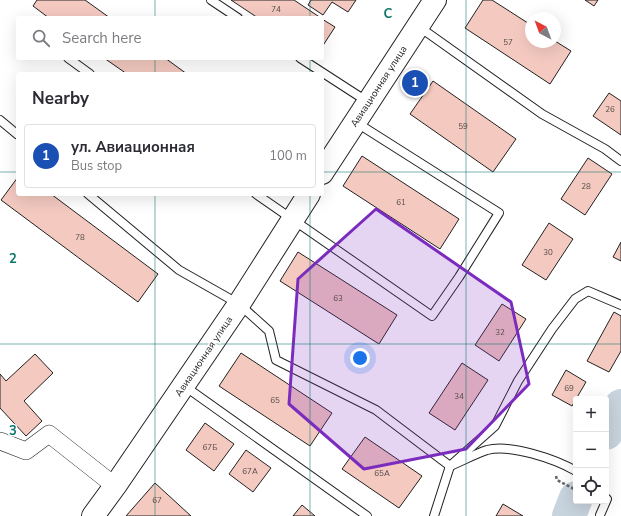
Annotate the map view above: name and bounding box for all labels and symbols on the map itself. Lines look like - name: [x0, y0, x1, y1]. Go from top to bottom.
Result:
- house number: 74: [271, 4, 281, 15]
- text: C: [384, 5, 393, 23]
- north arrow: [525, 12, 561, 48]
- house number: 57: [503, 37, 513, 48]
- street label: Авиационная улица: [347, 43, 410, 130]
- pin: 1: [402, 68, 428, 98]
- house number: 26: [605, 104, 615, 115]
- house number: 59: [458, 121, 468, 132]
- house number: 28: [581, 181, 591, 192]
- house number: 61: [396, 197, 406, 208]
- house number: 78: [75, 232, 85, 243]
- house number: 30: [543, 247, 553, 258]
- text: 2: [9, 250, 17, 268]
- house number: 63: [333, 293, 343, 304]
- street label: Авиационная улица: [172, 313, 236, 400]
- house number: 32: [495, 327, 505, 338]
- your location: [350, 348, 370, 368]
- house number: 69: [564, 383, 574, 394]
- house number: 34: [454, 391, 464, 402]
- house number: 65: [270, 395, 280, 406]
- text: 3: [9, 422, 17, 440]
- house number: 67Б: [203, 442, 217, 453]
- house number: 67А: [242, 466, 258, 477]
- house number: 65А: [374, 468, 390, 479]
- house number: 67: [152, 495, 162, 506]

